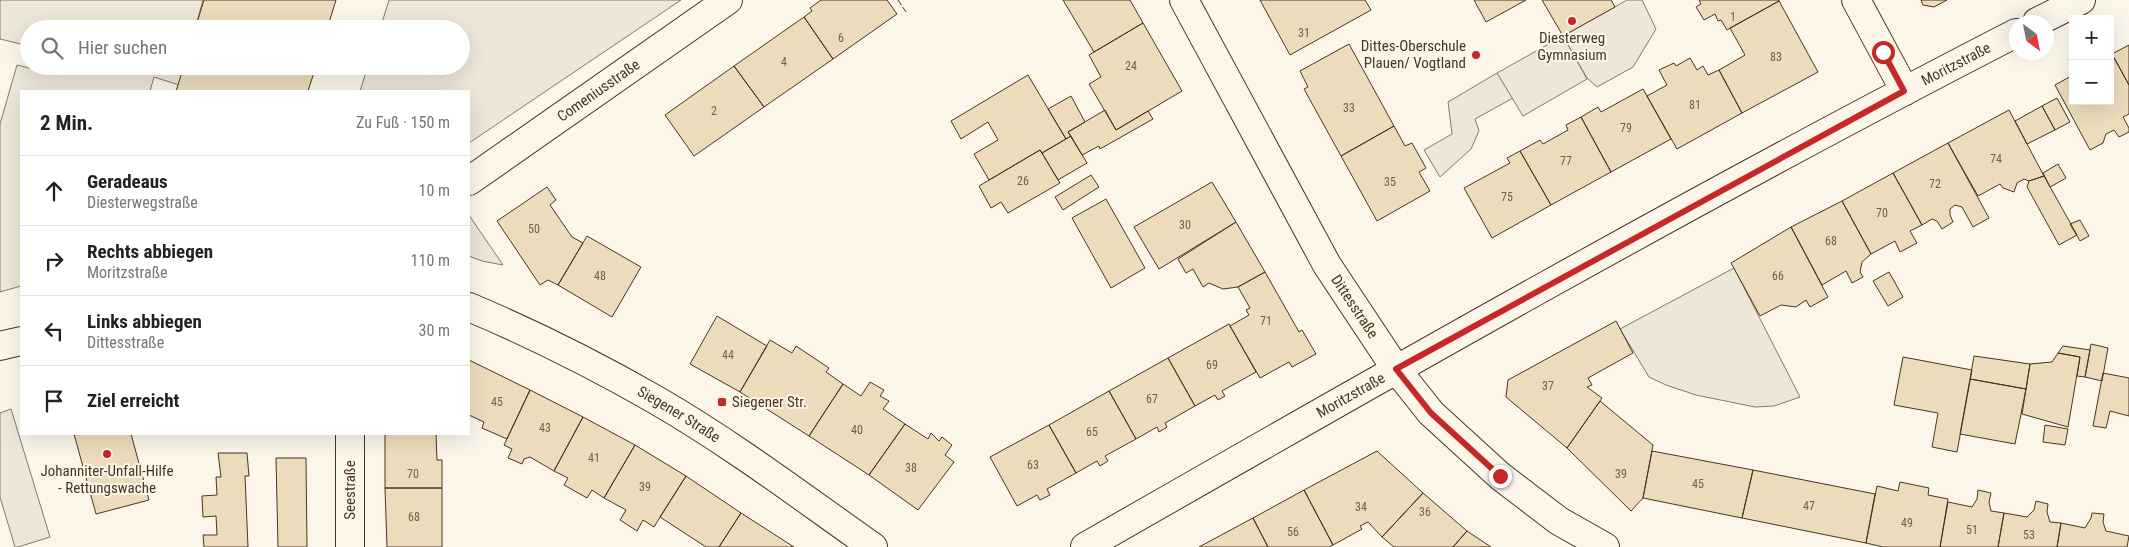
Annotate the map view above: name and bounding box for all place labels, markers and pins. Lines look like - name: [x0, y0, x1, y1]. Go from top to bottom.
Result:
- marker: Diesterweg Gymnasium: [1566, 15, 1578, 27]
- place label: Diesterweg Gymnasium: [1537, 29, 1607, 64]
- place label: Dittes-Oberschule Plauen/ Vogtland: [1361, 37, 1466, 72]
- marker: Dittes-Oberschule Plauen/ Vogtland: [1470, 49, 1482, 61]
- place label: Siegener Str.: [732, 393, 807, 411]
- marker: Siegener Str.: [716, 396, 728, 408]
- marker: Johanniter-Unfall-Hilfe - Rettungswache: [101, 448, 113, 460]
- place label: Johanniter-Unfall-Hilfe - Rettungswache: [41, 462, 173, 497]

